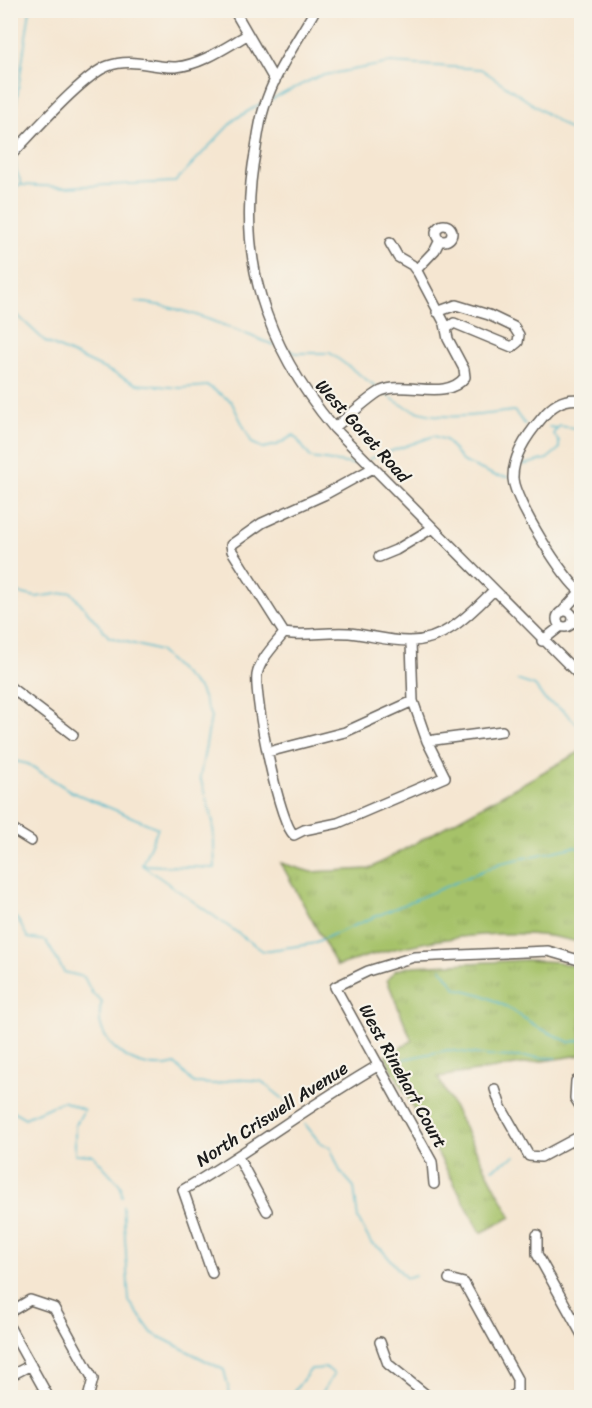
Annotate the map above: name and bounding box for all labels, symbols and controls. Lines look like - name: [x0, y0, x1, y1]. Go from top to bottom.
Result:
- street label: West Goret Road: [307, 372, 420, 492]
- street label: West Rinehart Court: [350, 998, 456, 1154]
- street label: North Criswell Avenue: [189, 1052, 355, 1176]

